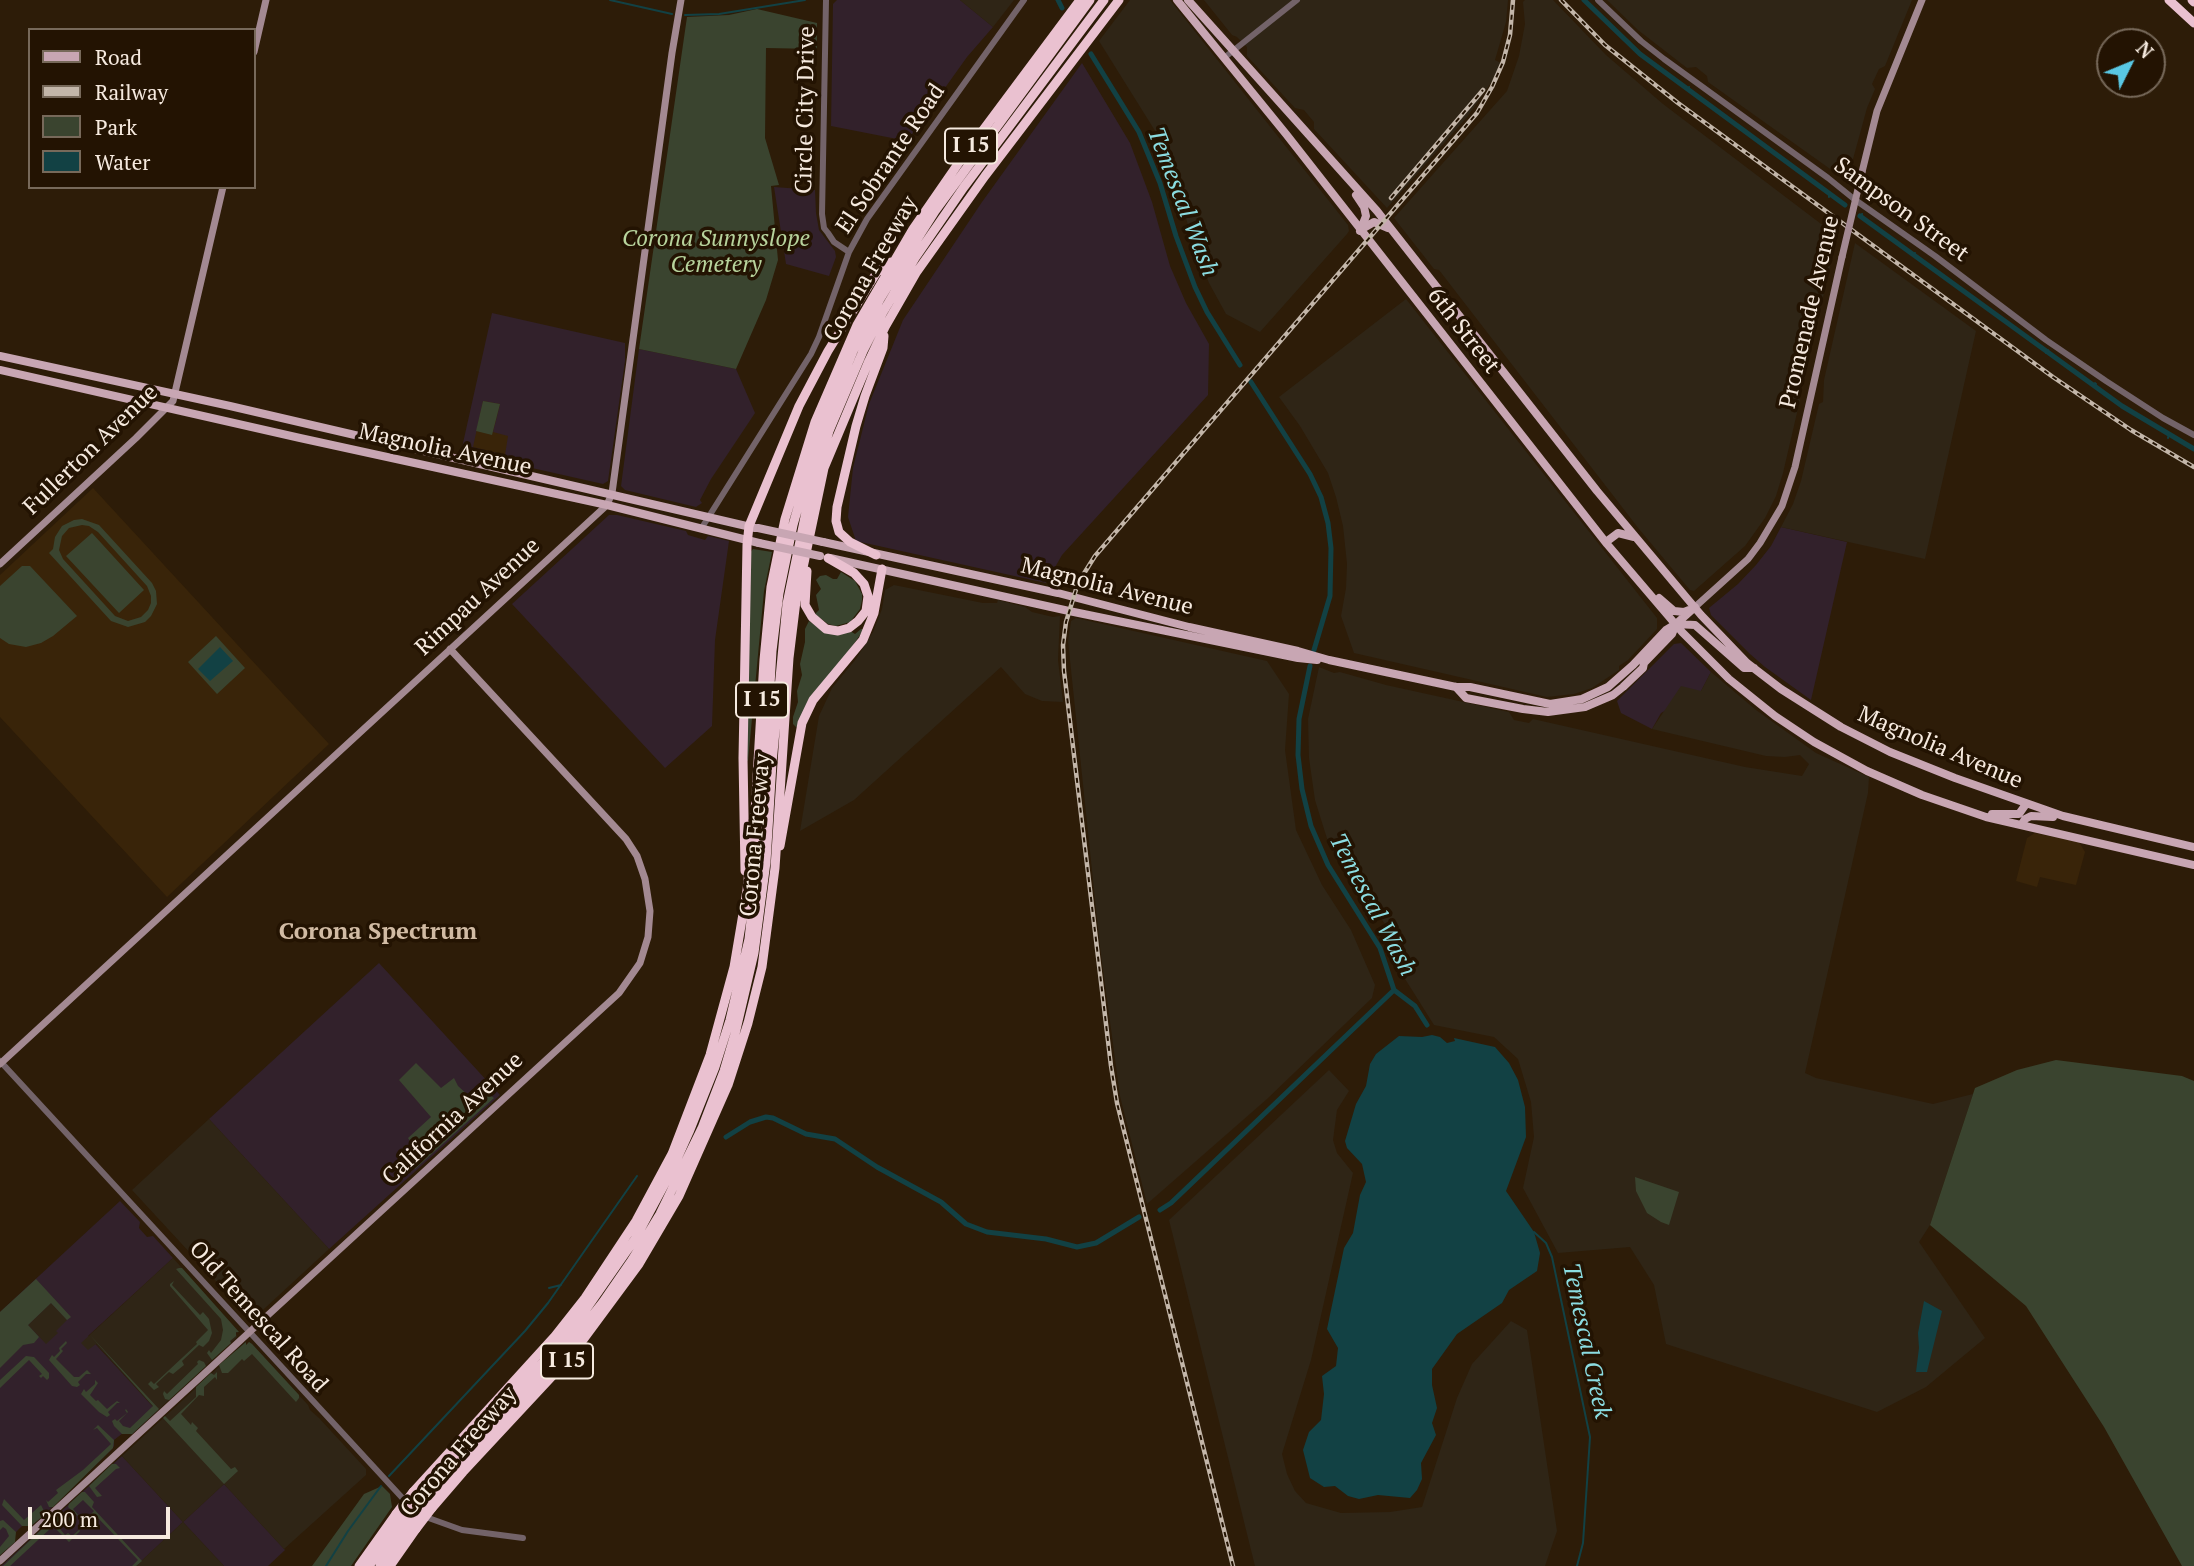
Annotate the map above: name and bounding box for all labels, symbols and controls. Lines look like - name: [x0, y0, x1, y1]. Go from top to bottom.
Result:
- street label: Circle City Drive: [791, 26, 821, 194]
- legend: [28, 28, 256, 189]
- north arrow: [2096, 28, 2166, 98]
- text: N: [2131, 36, 2159, 63]
- text: Road: [95, 43, 142, 71]
- text: Railway: [95, 78, 168, 106]
- street label: El Sobrante Road: [831, 79, 951, 239]
- text: Park: [95, 113, 137, 141]
- water label: Temescal Wash: [1140, 123, 1224, 281]
- road number: I 15: [945, 128, 997, 164]
- text: Water: [95, 148, 150, 176]
- street label: Sampson Street: [1828, 152, 1974, 268]
- street label: Corona Freeway: [818, 191, 924, 347]
- street label: Promenade Avenue: [1774, 213, 1846, 411]
- park label: Corona Sunnyslope Cemetery: [622, 225, 810, 279]
- street label: 6th Street: [1421, 283, 1505, 379]
- street label: Fullerton Avenue: [18, 379, 164, 521]
- street label: Magnolia Avenue: [356, 418, 534, 482]
- street label: Rimpau Avenue: [410, 532, 546, 662]
- street label: Magnolia Avenue: [1018, 552, 1196, 622]
- road number: I 15: [736, 682, 788, 718]
- street label: Magnolia Avenue: [1853, 701, 2027, 795]
- street label: Corona Freeway: [735, 752, 777, 918]
- water label: Temescal Wash: [1322, 829, 1422, 981]
- district label: Corona Spectrum: [279, 918, 477, 946]
- street label: California Avenue: [377, 1047, 529, 1191]
- street label: Old Temescal Road: [183, 1236, 333, 1398]
- water label: Temescal Creek: [1555, 1261, 1617, 1421]
- road number: I 15: [541, 1344, 593, 1378]
- street label: Corona Freeway: [395, 1381, 523, 1523]
- scale bar: [32, 1492, 173, 1536]
- text: 200 m: [41, 1505, 98, 1533]

